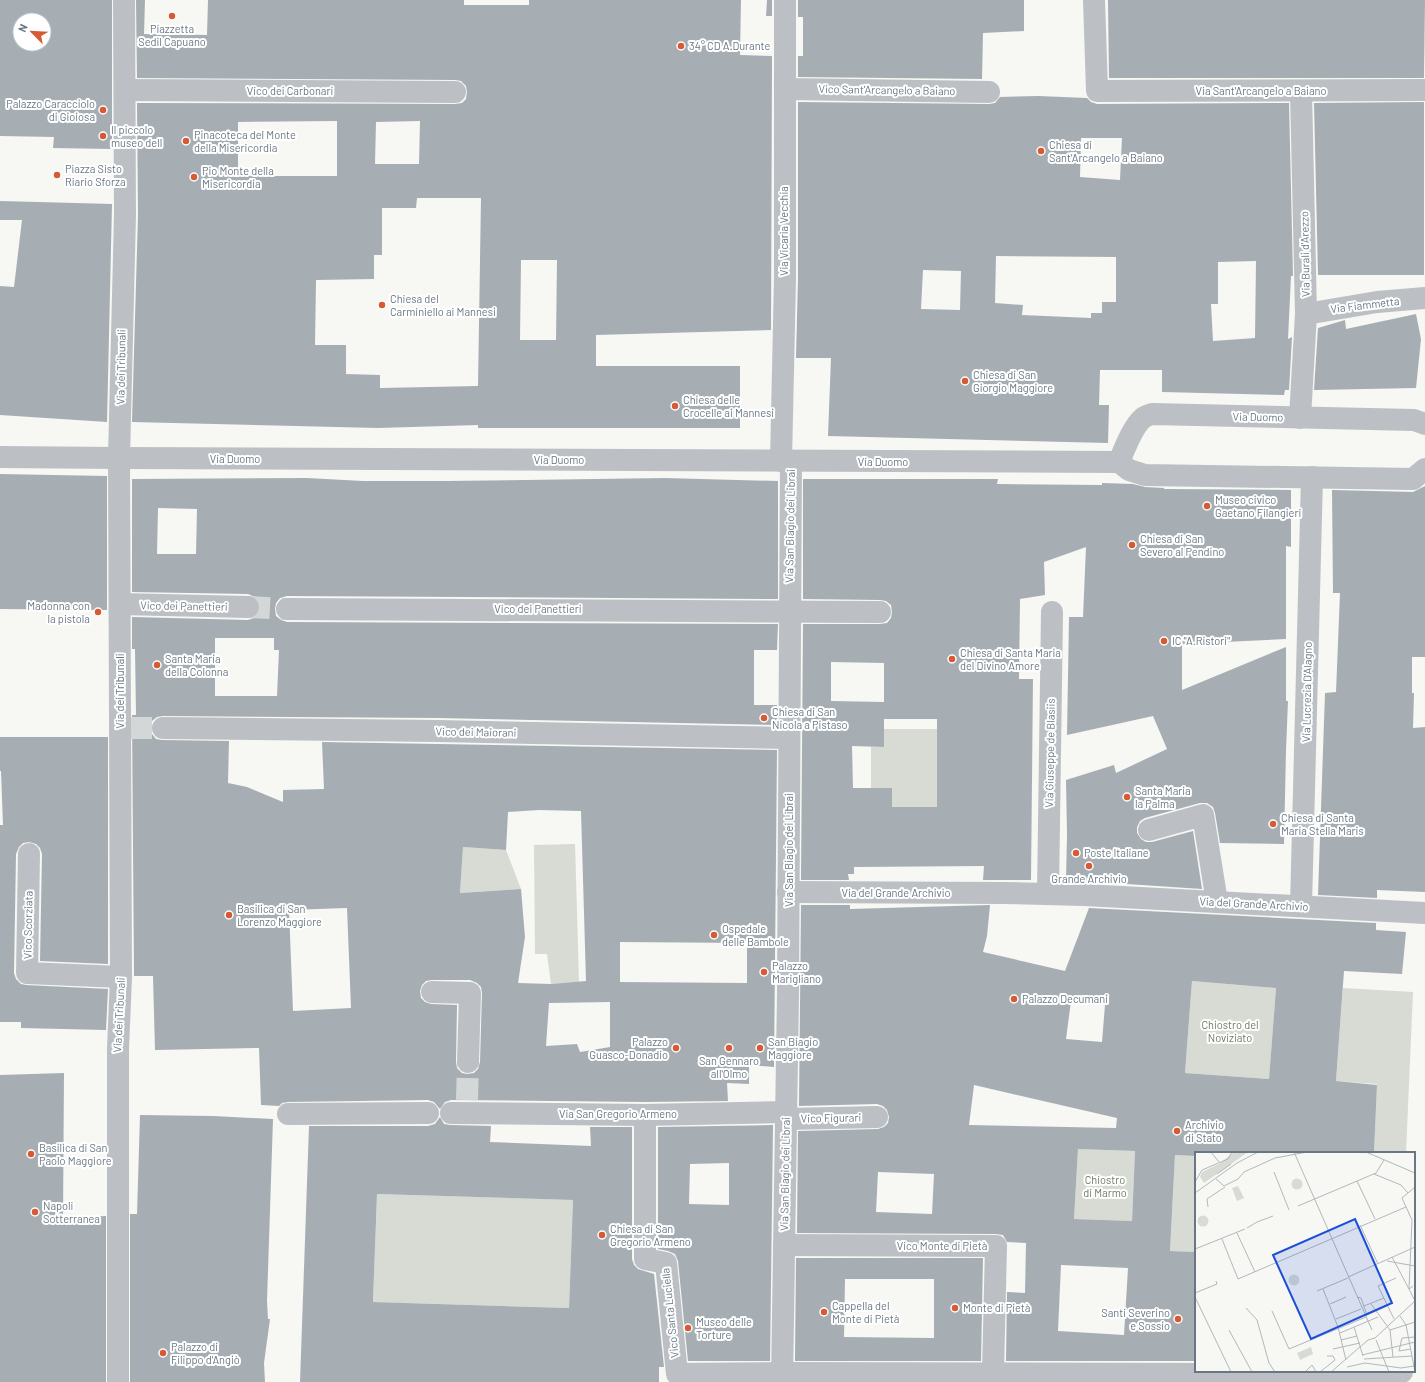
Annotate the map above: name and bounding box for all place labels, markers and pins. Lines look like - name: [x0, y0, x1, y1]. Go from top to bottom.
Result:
- marker: Piazzetta Sedil Capuano: [167, 11, 177, 21]
- place label: Piazzetta Sedil Capuano: [138, 22, 206, 48]
- place label: 34° CD A.Durante: [689, 39, 770, 52]
- marker: 34° CD A.Durante: [676, 41, 686, 51]
- place label: Palazzo Caracciolo di Gioiosa: [6, 97, 95, 123]
- marker: Palazzo Caracciolo di Gioiosa: [98, 105, 108, 115]
- place label: Il piccolo museo dell: [111, 123, 162, 149]
- place label: Pinacoteca del Monte della Misericordia: [194, 128, 296, 154]
- marker: Il piccolo museo dell: [98, 131, 108, 141]
- marker: Pinacoteca del Monte della Misericordia: [181, 136, 191, 146]
- place label: Chiesa di Sant'Arcangelo a Baiano: [1049, 138, 1163, 164]
- marker: Chiesa di Sant'Arcangelo a Baiano: [1036, 146, 1046, 156]
- place label: Piazza Sisto Riario Sforza: [65, 162, 126, 188]
- place label: Pio Monte della Misericordia: [202, 164, 274, 190]
- marker: Piazza Sisto Riario Sforza: [52, 170, 62, 180]
- marker: Pio Monte della Misericordia: [189, 172, 199, 182]
- place label: Chiesa del Carminiello ai Mannesi: [390, 292, 496, 318]
- marker: Chiesa del Carminiello ai Mannesi: [377, 300, 387, 310]
- place label: Chiesa di San Giorgio Maggiore: [973, 368, 1053, 394]
- marker: Chiesa di San Giorgio Maggiore: [960, 376, 970, 386]
- place label: Chiesa delle Crocelle ai Mannesi: [683, 393, 774, 419]
- marker: Chiesa delle Crocelle ai Mannesi: [670, 401, 680, 411]
- place label: Museo civico Gaetano Filangieri: [1215, 493, 1301, 519]
- marker: Museo civico Gaetano Filangieri: [1202, 501, 1212, 511]
- place label: Chiesa di San Severo al Pendino: [1140, 532, 1224, 558]
- marker: Chiesa di San Severo al Pendino: [1127, 540, 1137, 550]
- place label: Madonna con la pistola: [27, 599, 90, 625]
- marker: Madonna con la pistola: [93, 607, 103, 617]
- place label: IC "A.Ristori": [1172, 634, 1230, 647]
- marker: IC "A.Ristori": [1159, 636, 1169, 646]
- place label: Chiesa di Santa Maria del Divino Amore: [960, 646, 1061, 672]
- place label: Santa Maria della Colonna: [165, 652, 228, 678]
- marker: Chiesa di Santa Maria del Divino Amore: [947, 654, 957, 664]
- marker: Santa Maria della Colonna: [152, 660, 162, 670]
- place label: Chiesa di San Nicola a Pistaso: [772, 705, 848, 731]
- marker: Chiesa di San Nicola a Pistaso: [759, 713, 769, 723]
- place label: Santa Maria la Palma: [1135, 784, 1191, 810]
- marker: Santa Maria la Palma: [1122, 792, 1132, 802]
- place label: Chiesa di Santa Maria Stella Maris: [1281, 811, 1364, 837]
- marker: Chiesa di Santa Maria Stella Maris: [1268, 819, 1278, 829]
- place label: Poste Italiane: [1084, 846, 1149, 859]
- marker: Poste Italiane: [1071, 848, 1081, 858]
- marker: Grande Archivio: [1084, 861, 1094, 871]
- place label: Grande Archivio: [1051, 872, 1127, 885]
- place label: Basilica di San Lorenzo Maggiore: [237, 902, 322, 928]
- marker: Basilica di San Lorenzo Maggiore: [224, 910, 234, 920]
- place label: Ospedale delle Bambole: [722, 922, 789, 948]
- marker: Ospedale delle Bambole: [709, 930, 719, 940]
- place label: Palazzo Marigliano: [772, 959, 821, 985]
- marker: Palazzo Marigliano: [759, 967, 769, 977]
- place label: Palazzo Decumani: [1022, 992, 1108, 1005]
- marker: Palazzo Decumani: [1009, 994, 1019, 1004]
- place label: Palazzo Guasco-Donadio: [589, 1035, 668, 1061]
- place label: San Biagio Maggiore: [768, 1035, 818, 1061]
- marker: Palazzo Guasco-Donadio: [671, 1043, 681, 1053]
- marker: San Gennaro all'Olmo: [724, 1043, 734, 1053]
- marker: San Biagio Maggiore: [755, 1043, 765, 1053]
- place label: San Gennaro all'Olmo: [699, 1054, 759, 1080]
- place label: Archivio di Stato: [1185, 1118, 1224, 1144]
- marker: Archivio di Stato: [1172, 1126, 1182, 1136]
- place label: Basilica di San Paolo Maggiore: [39, 1141, 112, 1167]
- marker: Basilica di San Paolo Maggiore: [26, 1149, 36, 1159]
- place label: Napoli Sotterranea: [43, 1199, 100, 1225]
- marker: Napoli Sotterranea: [30, 1207, 40, 1217]
- place label: Chiesa di San Gregorio Armeno: [610, 1222, 691, 1248]
- marker: Chiesa di San Gregorio Armeno: [597, 1230, 607, 1240]
- place label: Cappella del Monte di Pietà: [832, 1299, 899, 1325]
- place label: Monte di Pietà: [963, 1301, 1030, 1314]
- marker: Monte di Pietà: [950, 1303, 960, 1313]
- place label: Santi Severino e Sossio: [1101, 1306, 1170, 1332]
- marker: Cappella del Monte di Pietà: [819, 1307, 829, 1317]
- marker: Santi Severino e Sossio: [1173, 1314, 1183, 1324]
- place label: Museo delle Torture: [696, 1315, 752, 1341]
- marker: Museo delle Torture: [683, 1323, 693, 1333]
- place label: Palazzo di Filippo d'Angiò: [171, 1340, 240, 1366]
- marker: Palazzo di Filippo d'Angiò: [158, 1348, 168, 1358]

